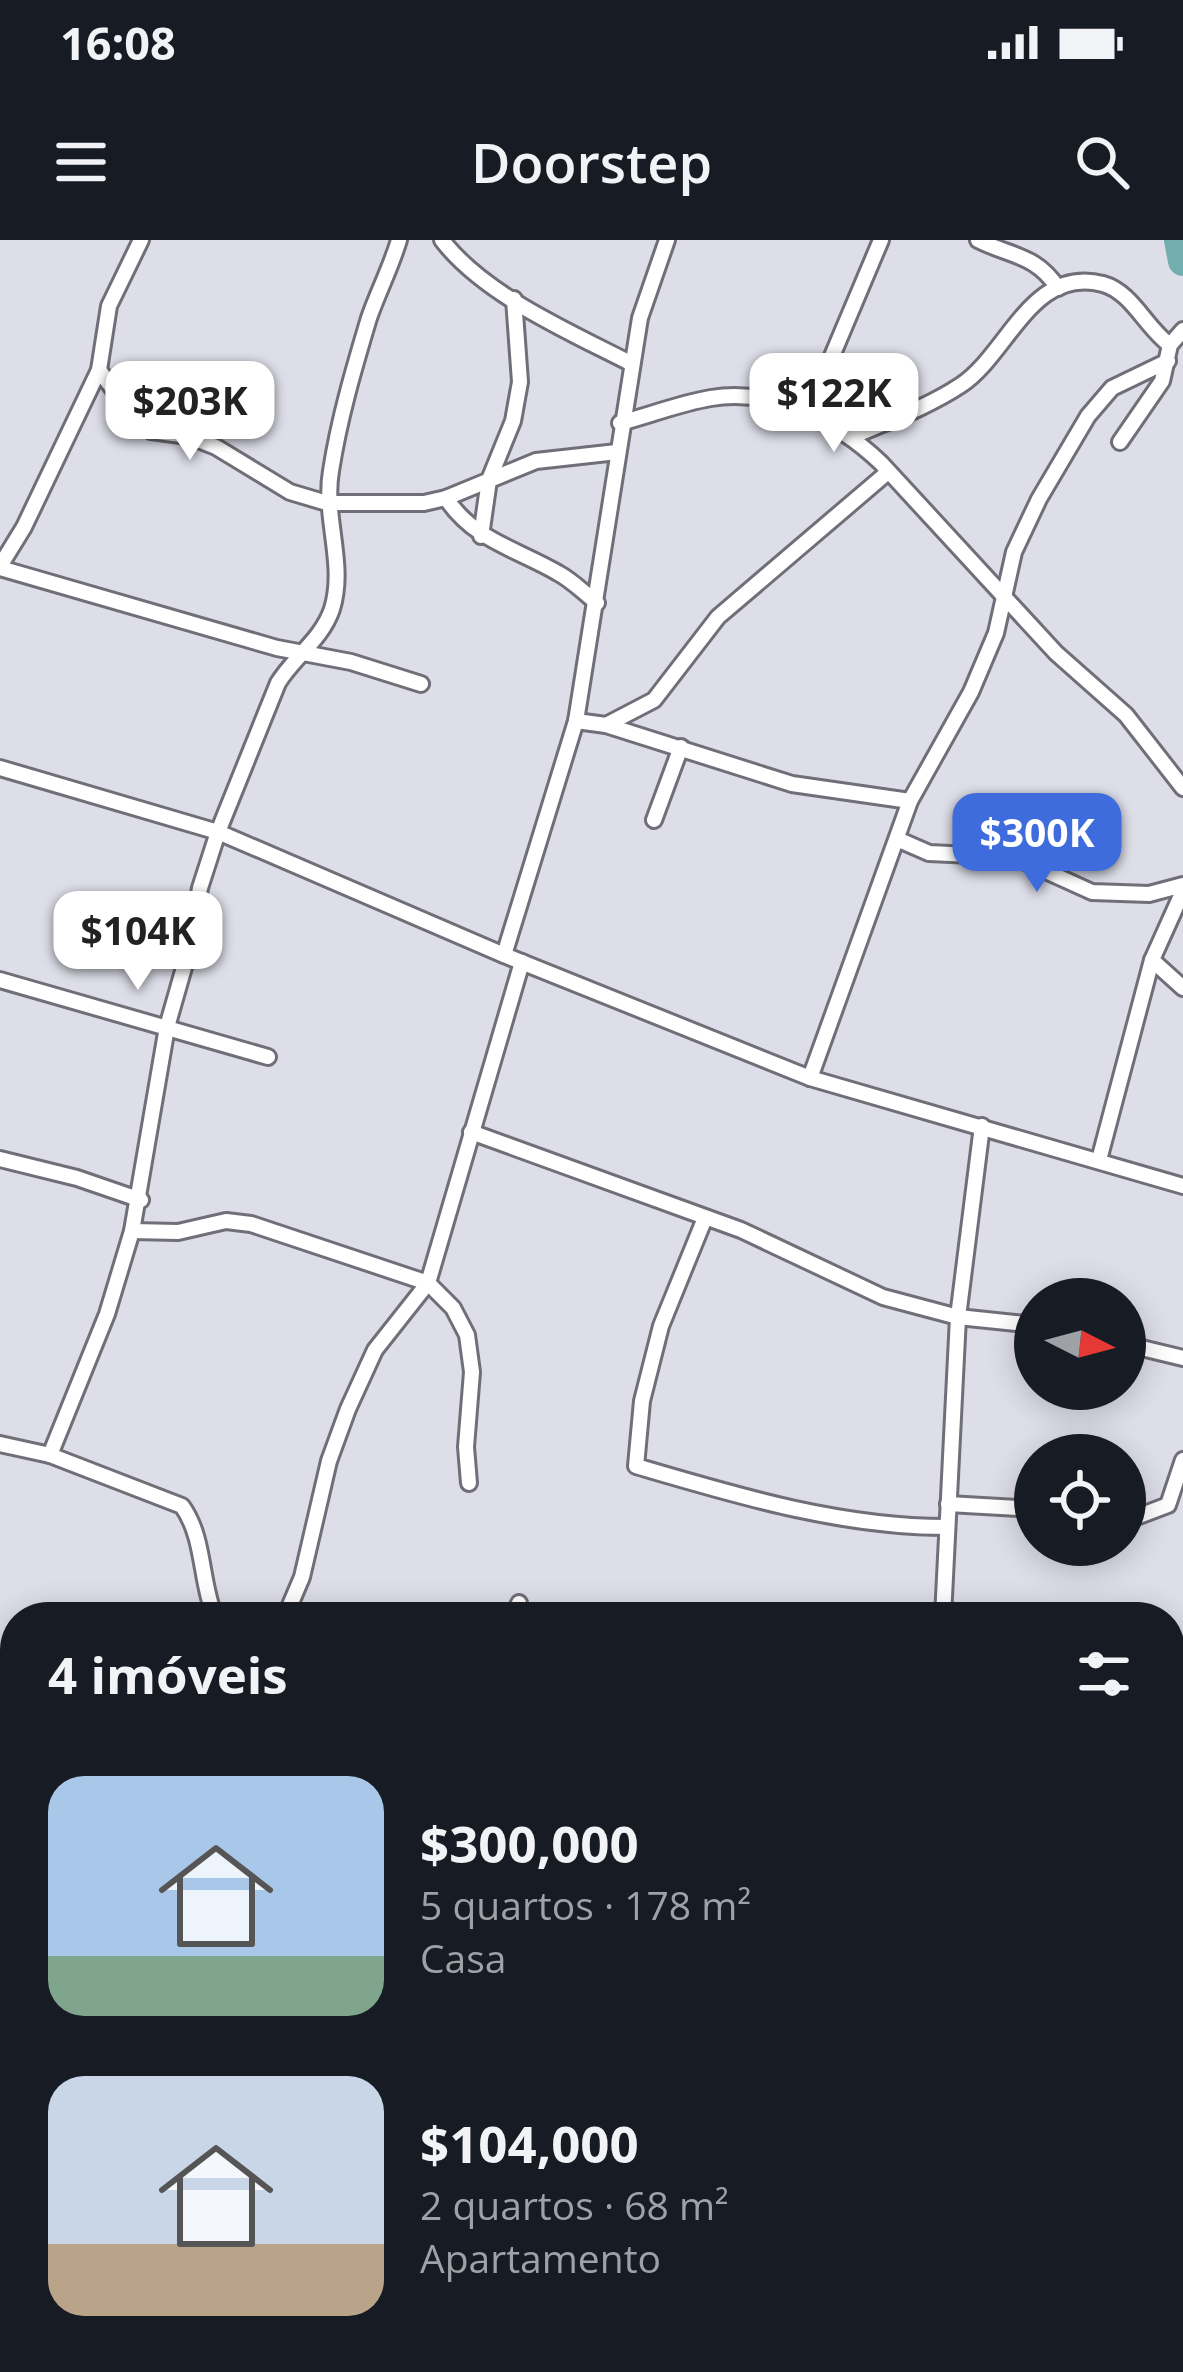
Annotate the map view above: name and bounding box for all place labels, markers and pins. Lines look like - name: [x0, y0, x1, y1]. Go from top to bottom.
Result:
- pin: $122K: [750, 353, 918, 455]
- pin: $203K: [106, 361, 274, 463]
- pin: $300K: [953, 793, 1121, 895]
- pin: $104K: [54, 891, 222, 993]

